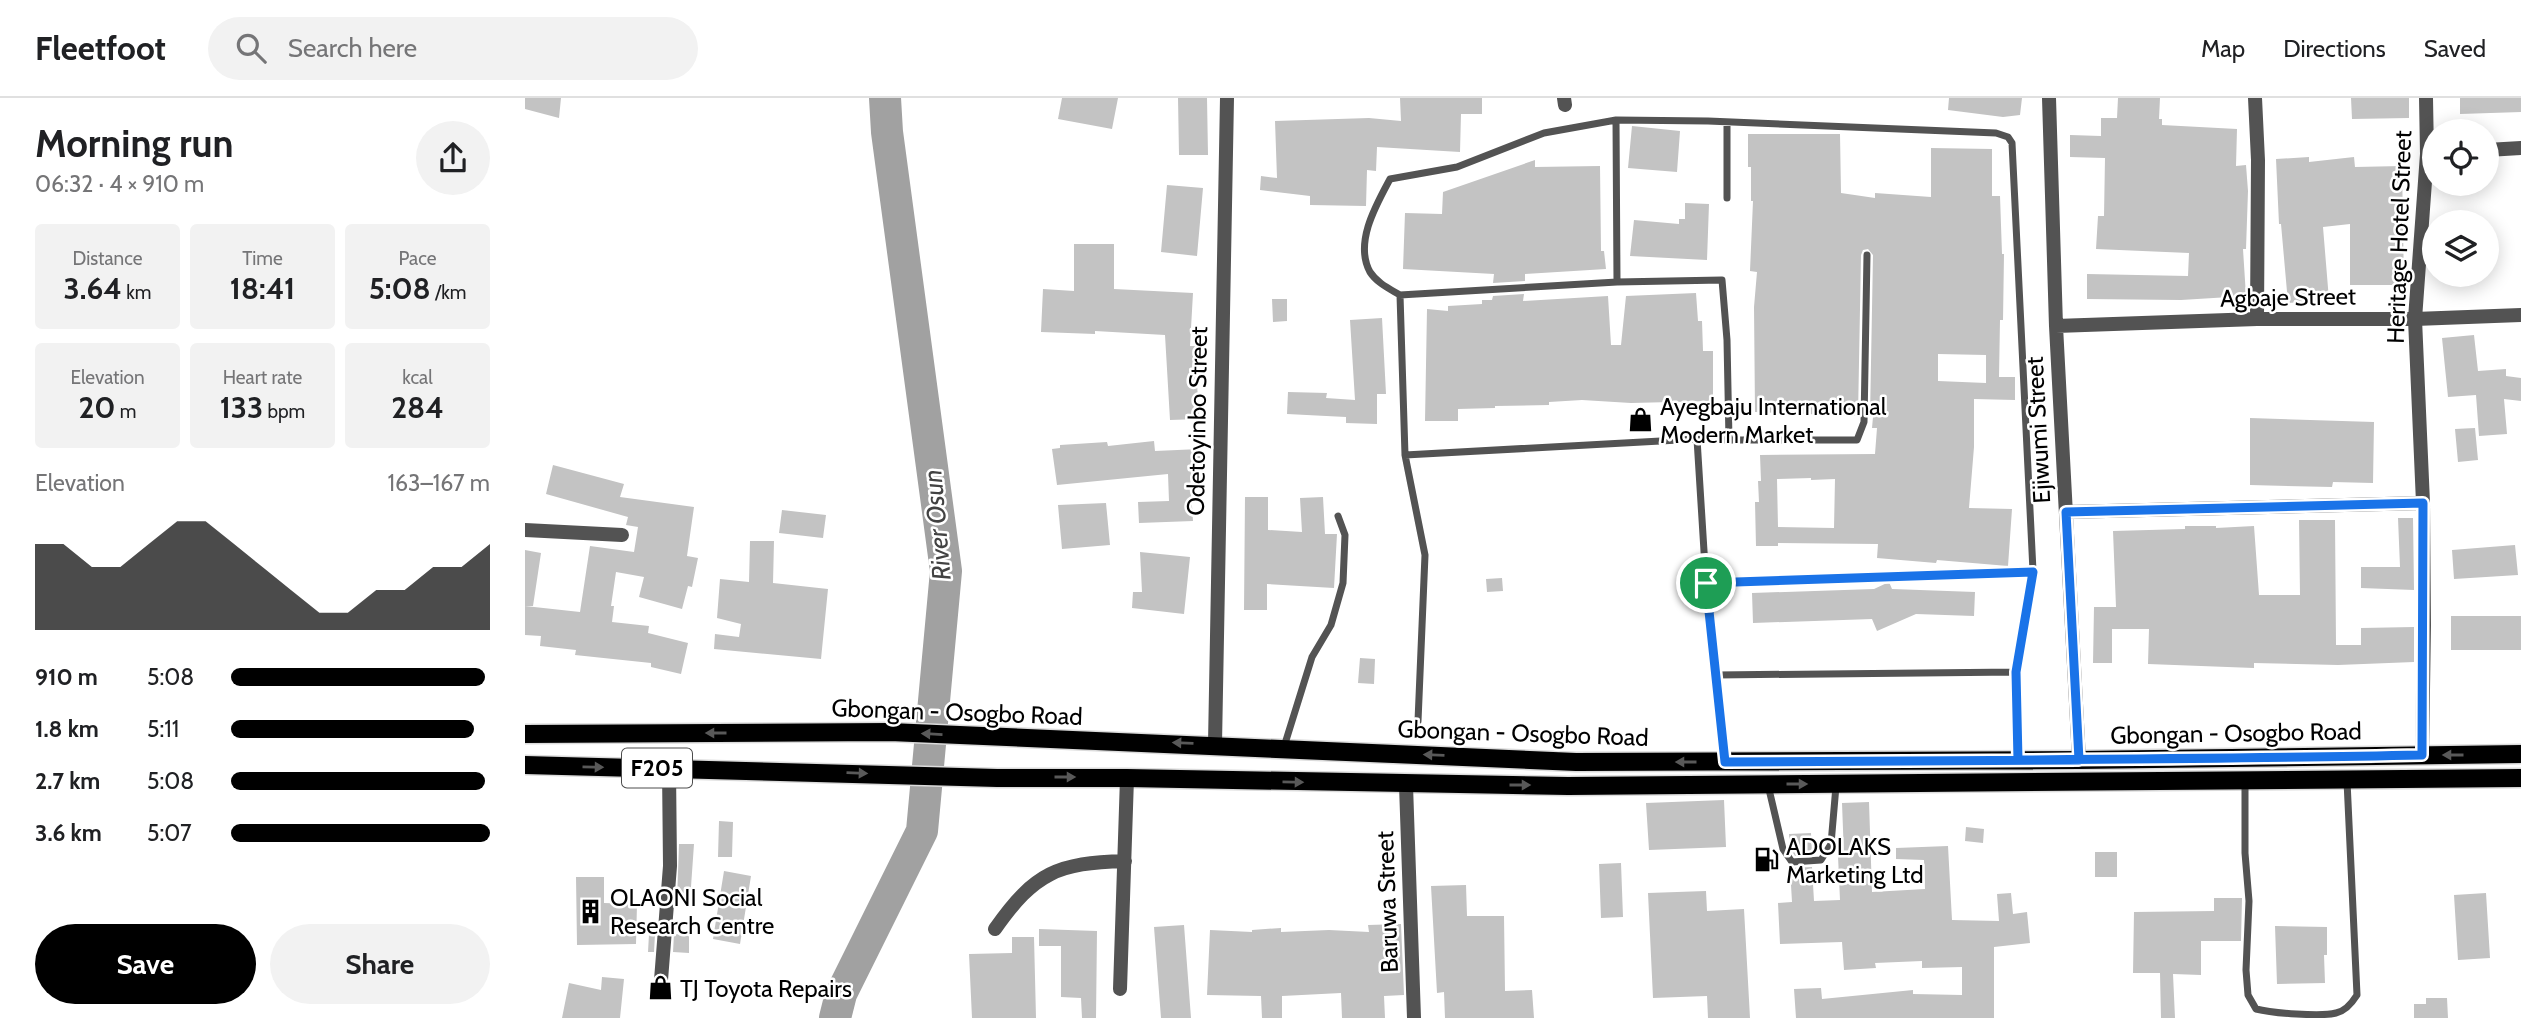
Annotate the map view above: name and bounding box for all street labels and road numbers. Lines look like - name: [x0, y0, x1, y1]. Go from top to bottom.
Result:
- street label: Heritage Hotel Street: [2381, 130, 2417, 344]
- street label: Agbaje Street: [2220, 281, 2356, 313]
- street label: Odetoyinbo Street: [1181, 326, 1213, 516]
- street label: Ejiwumi Street: [2020, 356, 2056, 504]
- street label: Gbongan - Osogbo Road: [831, 693, 1083, 731]
- street label: Gbongan - Osogbo Road: [1397, 714, 1649, 752]
- street label: Gbongan - Osogbo Road: [2110, 716, 2362, 750]
- road number: F205: [622, 748, 692, 788]
- street label: Baruwa Street: [1370, 831, 1404, 973]

